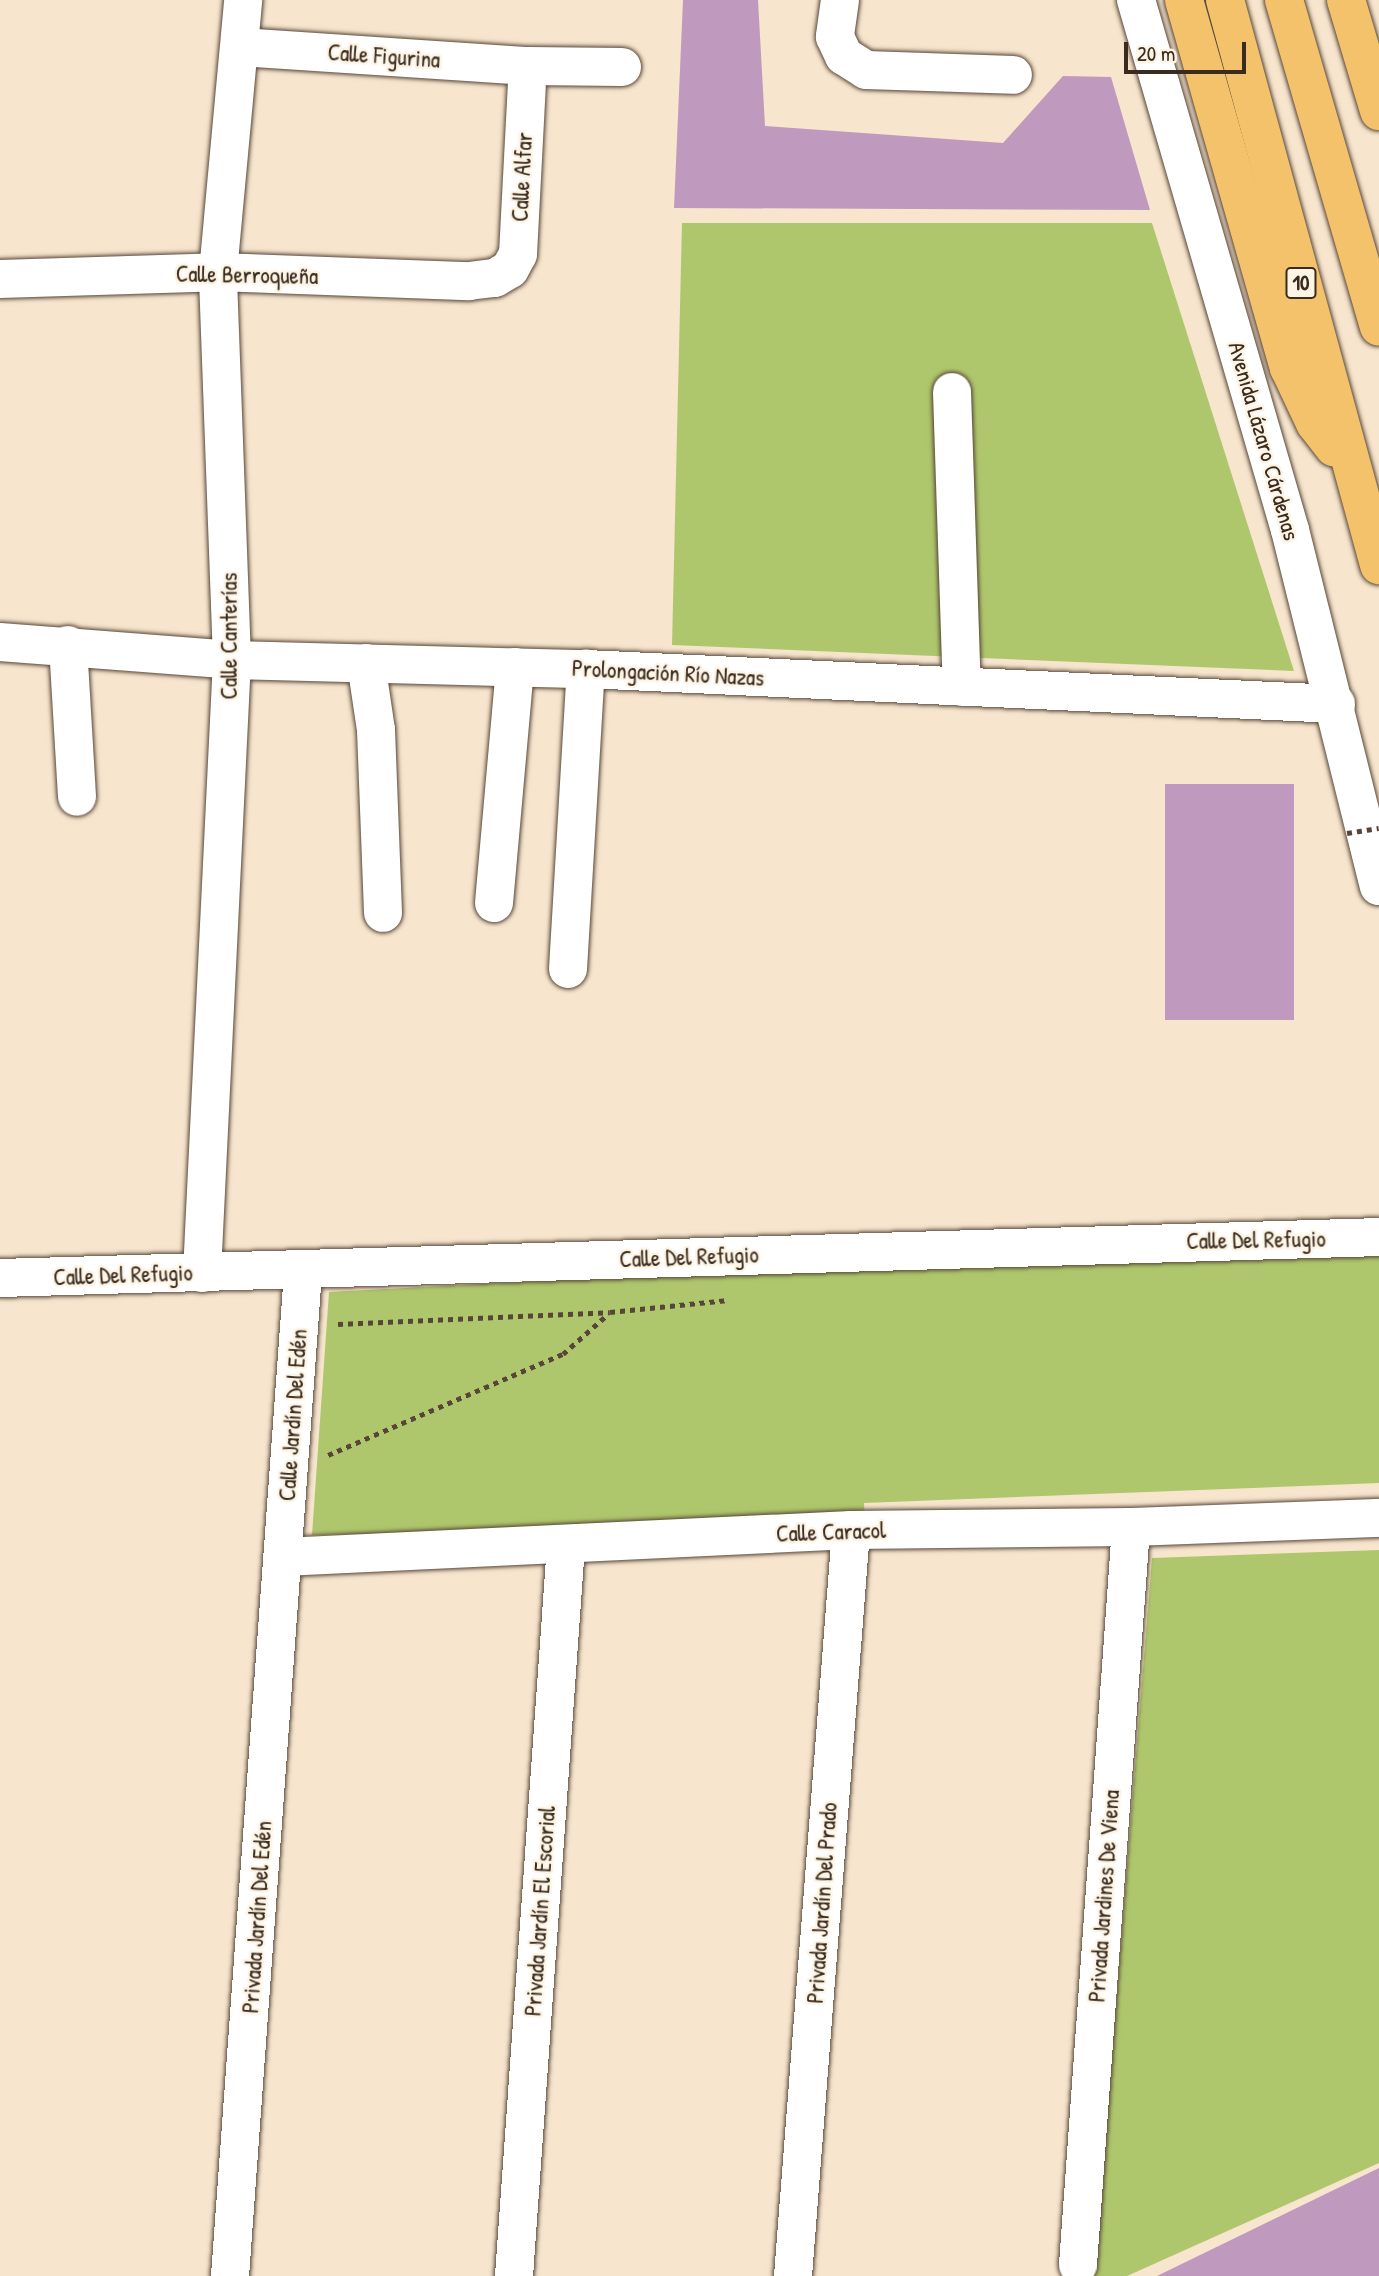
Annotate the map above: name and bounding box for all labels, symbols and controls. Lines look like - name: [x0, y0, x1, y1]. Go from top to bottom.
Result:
- scale bar: [1127, 28, 1250, 72]
- street label: Calle Figurina: [327, 38, 441, 74]
- text: 20 m: [1137, 39, 1175, 68]
- street label: Calle Alfar: [506, 132, 538, 222]
- street label: Calle Berroqueña: [176, 260, 318, 290]
- road number: 10: [1285, 266, 1317, 300]
- street label: Avenida Lázaro Cárdenas: [1222, 339, 1306, 543]
- street label: Calle Canterías: [215, 573, 243, 699]
- street label: Prolongación Río Nazas: [571, 654, 765, 692]
- street label: Calle Del Refugio: [1186, 1225, 1326, 1255]
- street label: Calle Del Refugio: [619, 1241, 759, 1273]
- street label: Calle Del Refugio: [53, 1259, 193, 1291]
- street label: Calle Jardín Del Edén: [273, 1328, 313, 1502]
- street label: Calle Caracol: [776, 1516, 886, 1548]
- street label: Privada Jardines De Viena: [1083, 1789, 1125, 2003]
- street label: Privada Jardín Del Prado: [801, 1802, 843, 2004]
- street label: Privada Jardín El Escorial: [519, 1805, 561, 2017]
- street label: Privada Jardín Del Edén: [237, 1820, 277, 2014]

